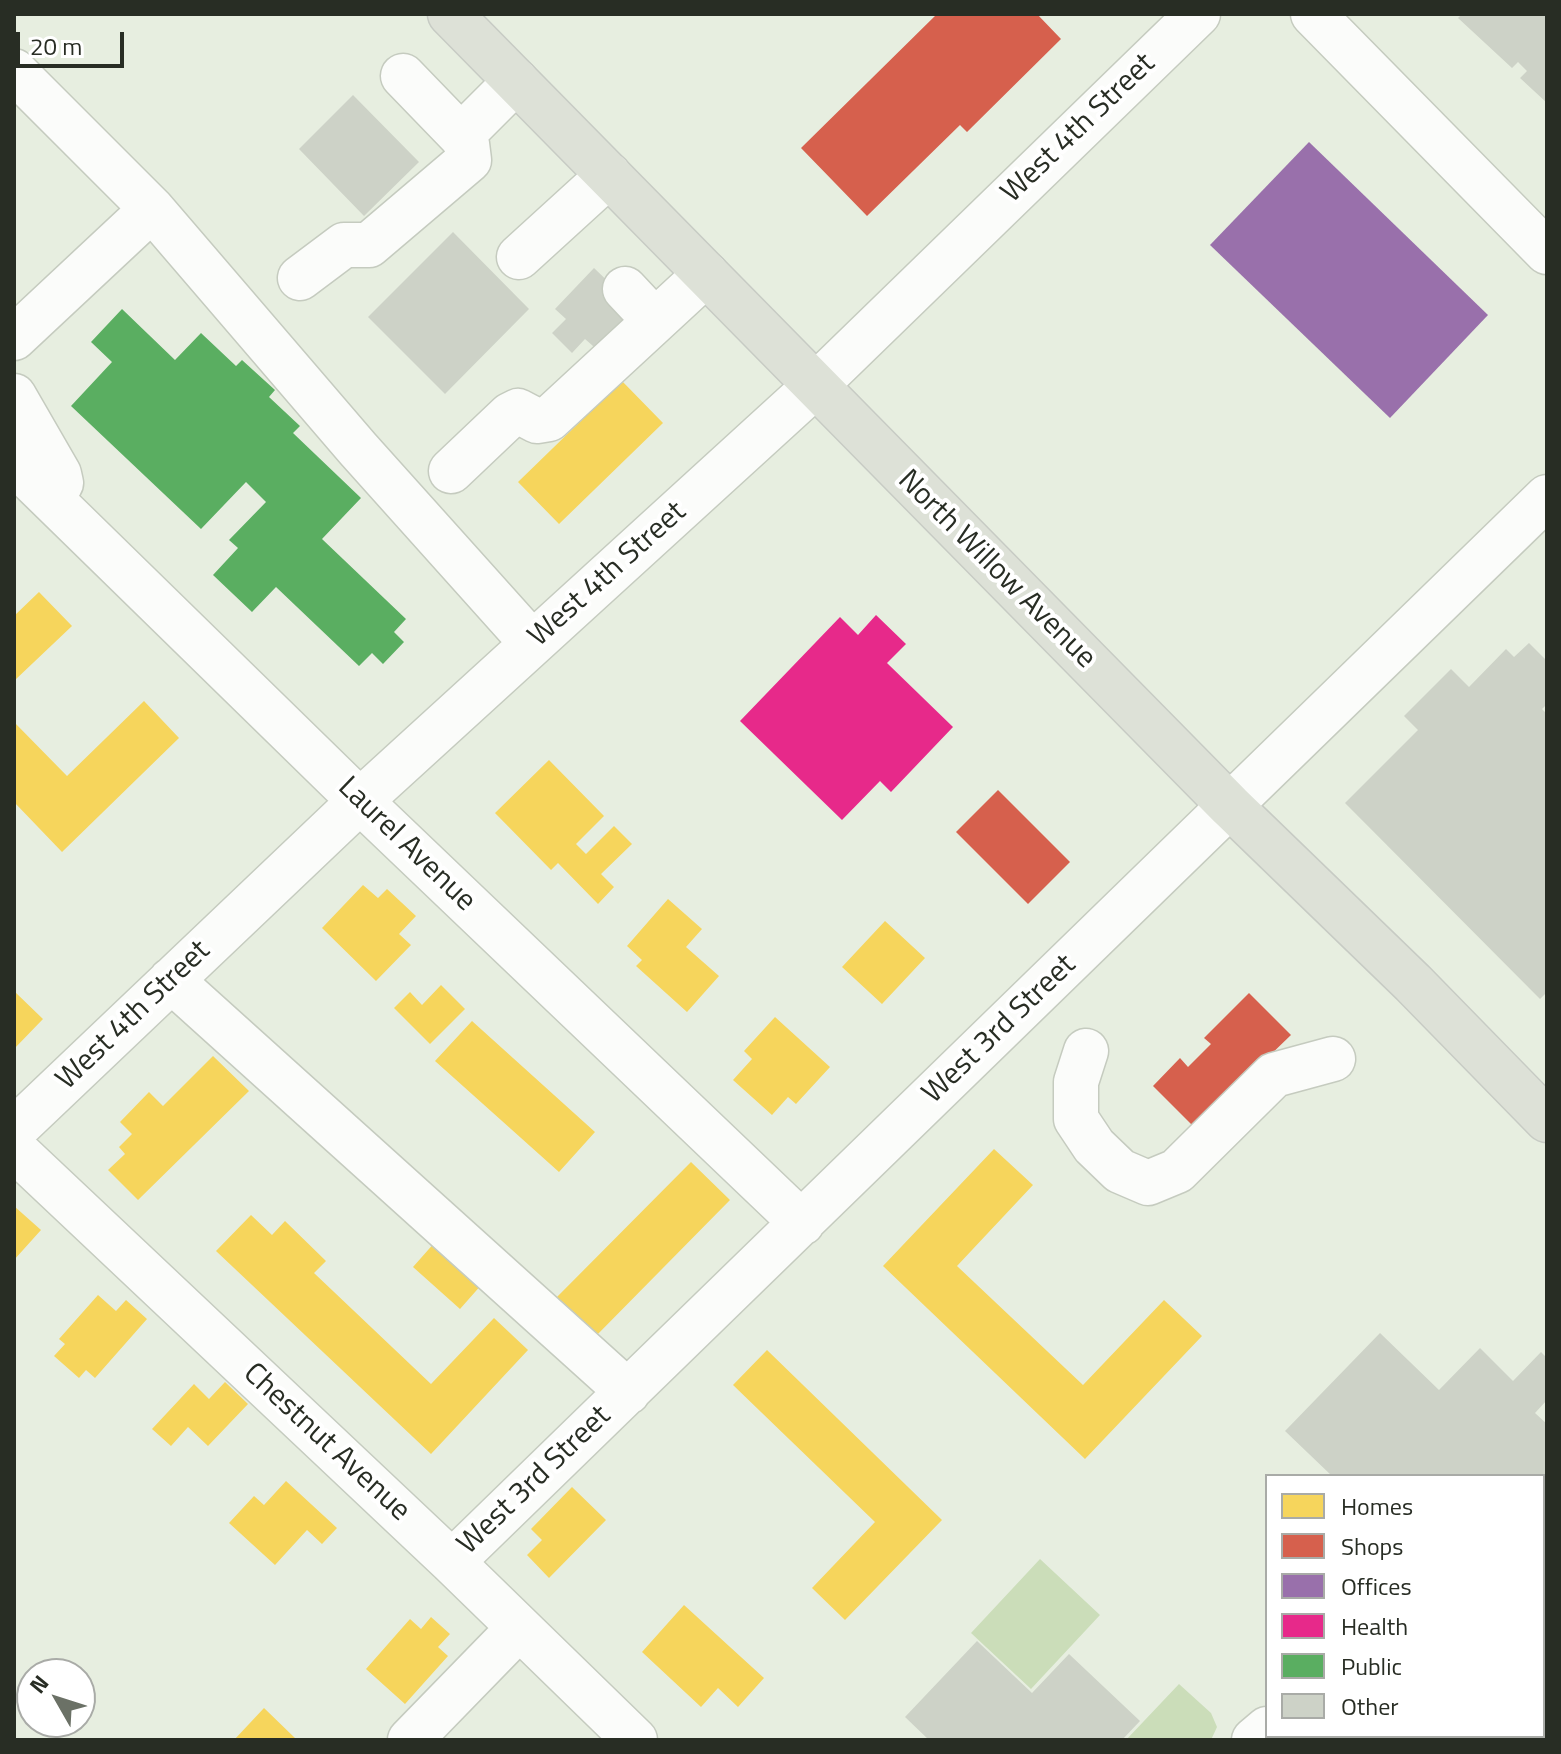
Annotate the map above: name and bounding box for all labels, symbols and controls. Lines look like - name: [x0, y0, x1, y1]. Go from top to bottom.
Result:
- scale bar: [20, 16, 128, 66]
- text: 20 m: [30, 28, 82, 64]
- street label: West 4th Street: [995, 47, 1163, 211]
- street label: North Willow Avenue: [889, 463, 1103, 677]
- street label: West 4th Street: [522, 495, 694, 655]
- street label: Laurel Avenue: [330, 770, 482, 920]
- street label: West 4th Street: [50, 934, 218, 1098]
- street label: West 3rd Street: [916, 948, 1084, 1112]
- street label: Chestnut Avenue: [235, 1356, 417, 1530]
- street label: West 3rd Street: [451, 1399, 619, 1563]
- legend: [1265, 1474, 1545, 1738]
- text: Homes: [1341, 1488, 1413, 1524]
- text: Shops: [1341, 1528, 1403, 1564]
- text: Offices: [1341, 1568, 1412, 1604]
- text: Health: [1341, 1608, 1408, 1644]
- text: Public: [1341, 1648, 1402, 1684]
- north arrow: [16, 1658, 96, 1738]
- text: N: [21, 1668, 57, 1701]
- text: Other: [1341, 1688, 1399, 1724]

